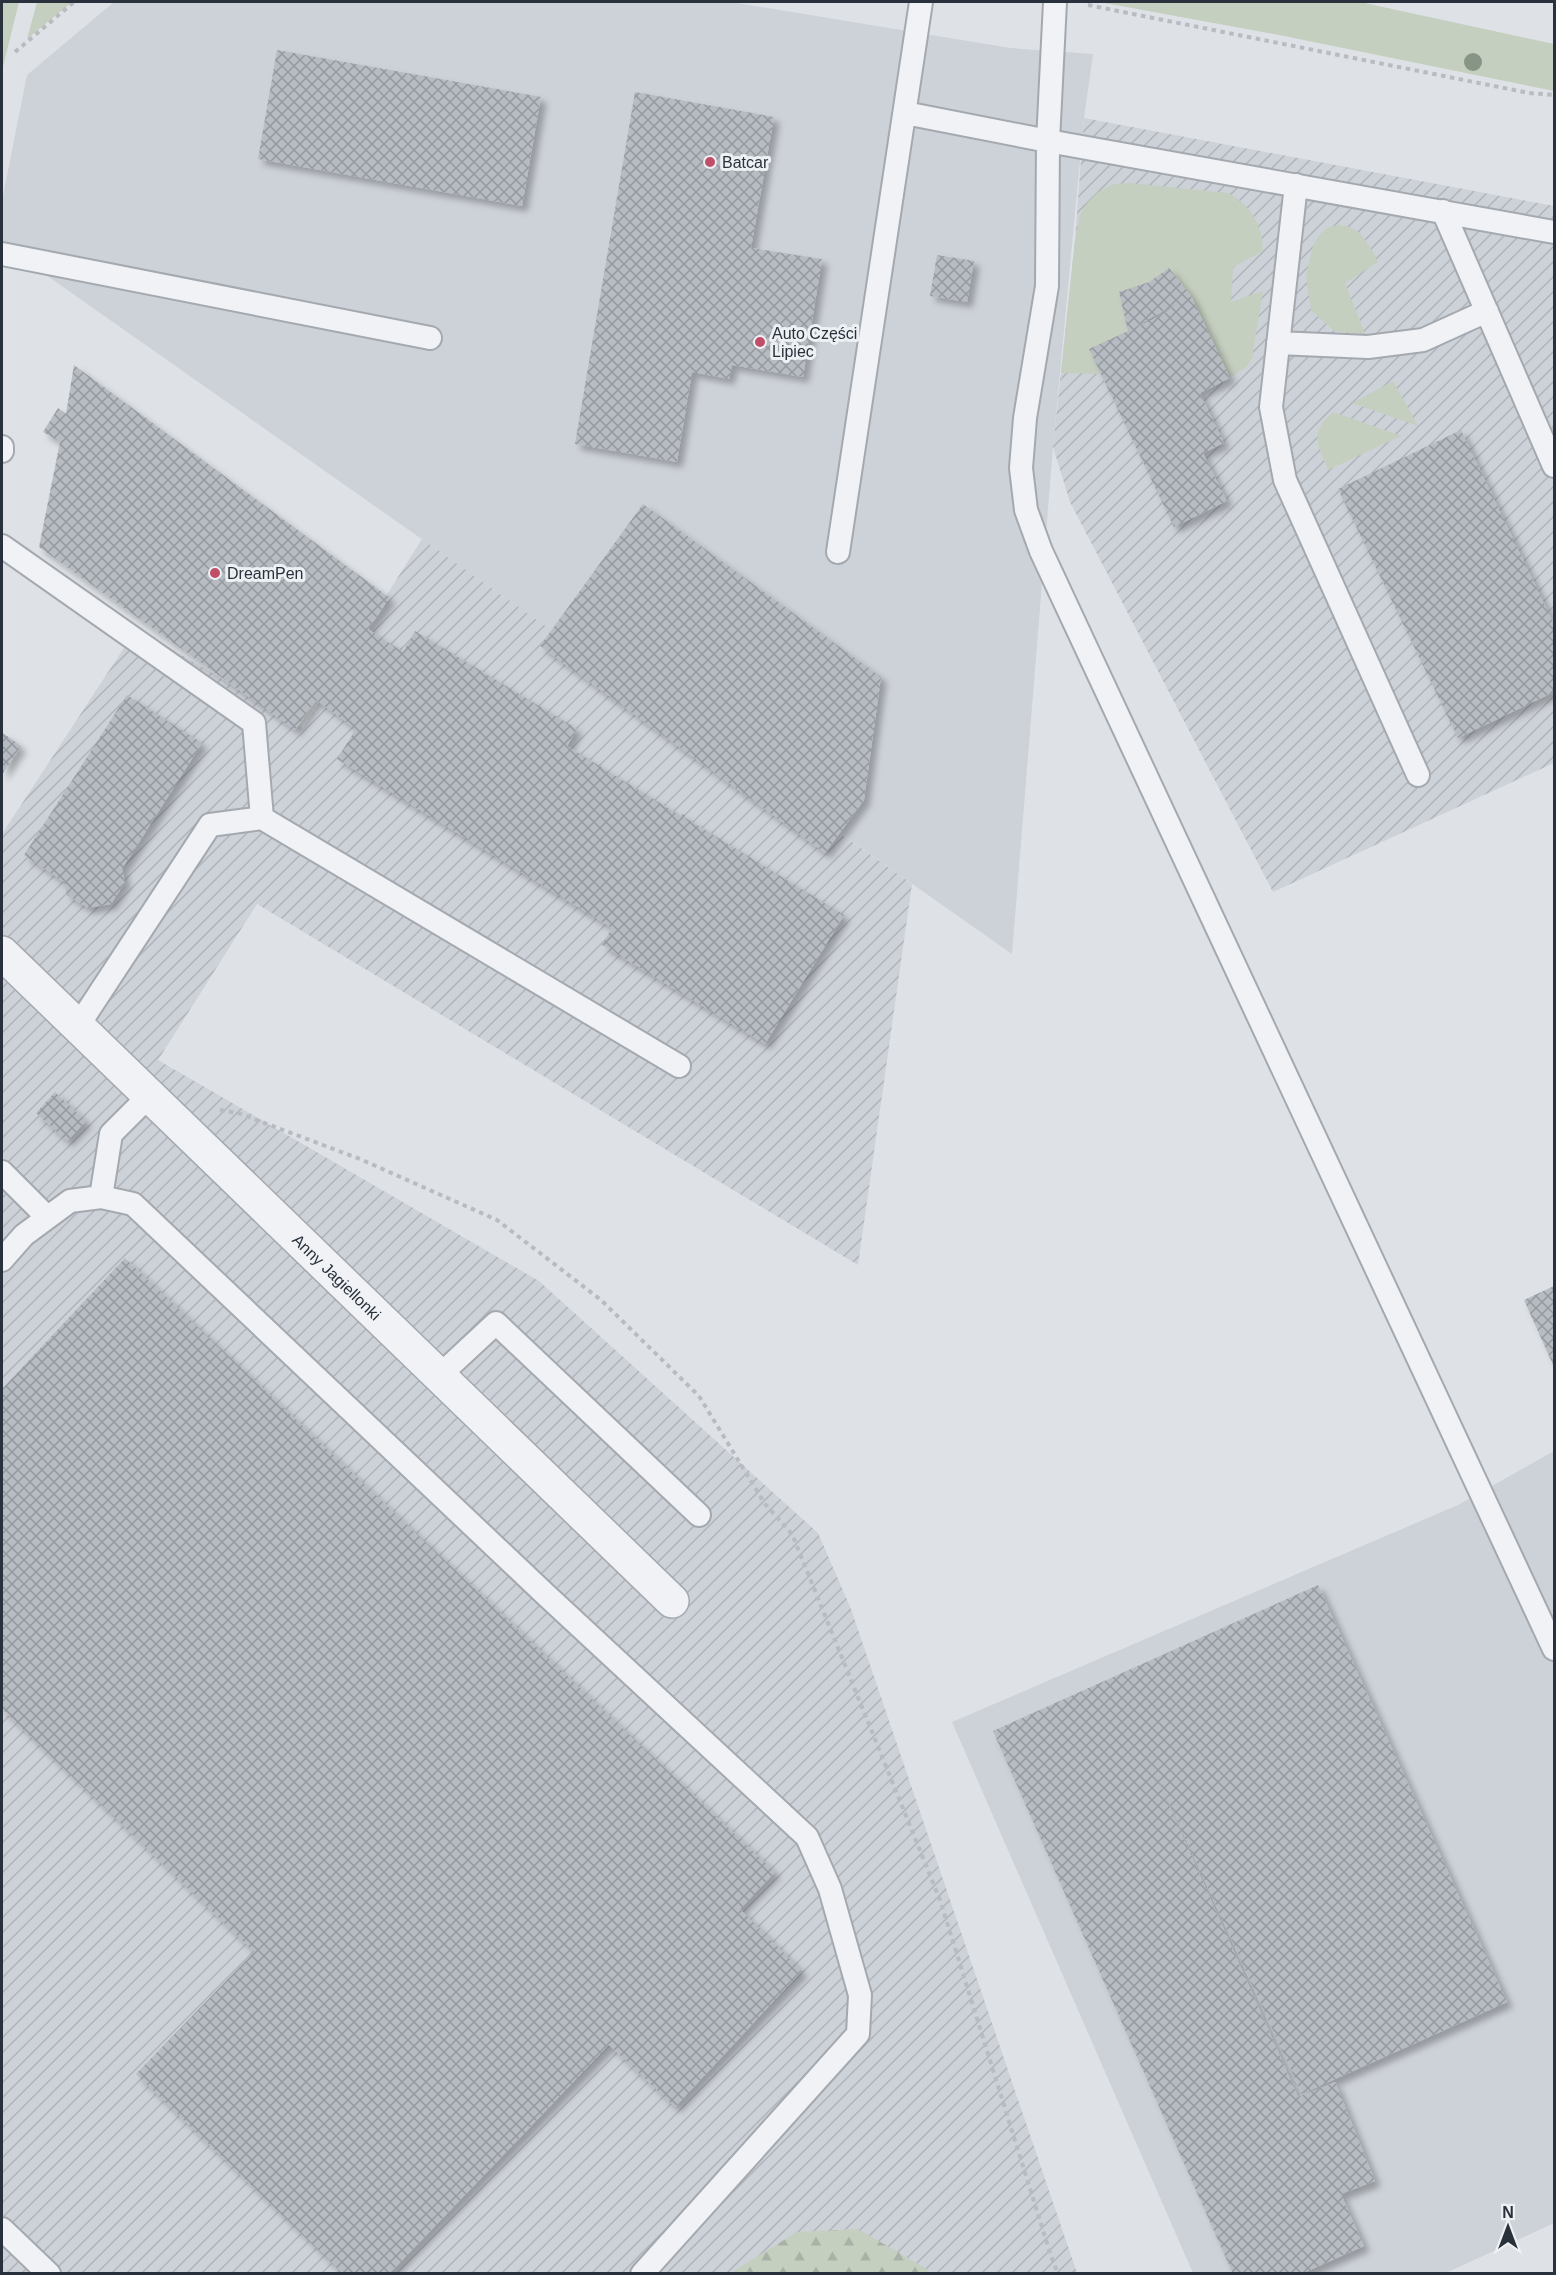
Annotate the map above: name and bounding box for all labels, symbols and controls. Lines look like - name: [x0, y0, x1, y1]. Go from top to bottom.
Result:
- place label: Batcar: [722, 154, 769, 171]
- marker: Batcar: [703, 155, 717, 169]
- place label: Auto Części Lipiec: [772, 325, 857, 360]
- marker: Auto Części Lipiec: [753, 335, 767, 349]
- place label: DreamPen: [227, 565, 303, 582]
- marker: DreamPen: [208, 566, 222, 580]
- street label: Anny Jagiellonki: [289, 1231, 384, 1323]
- north arrow: [1478, 2197, 1538, 2257]
- text: N: [1502, 2204, 1514, 2221]

